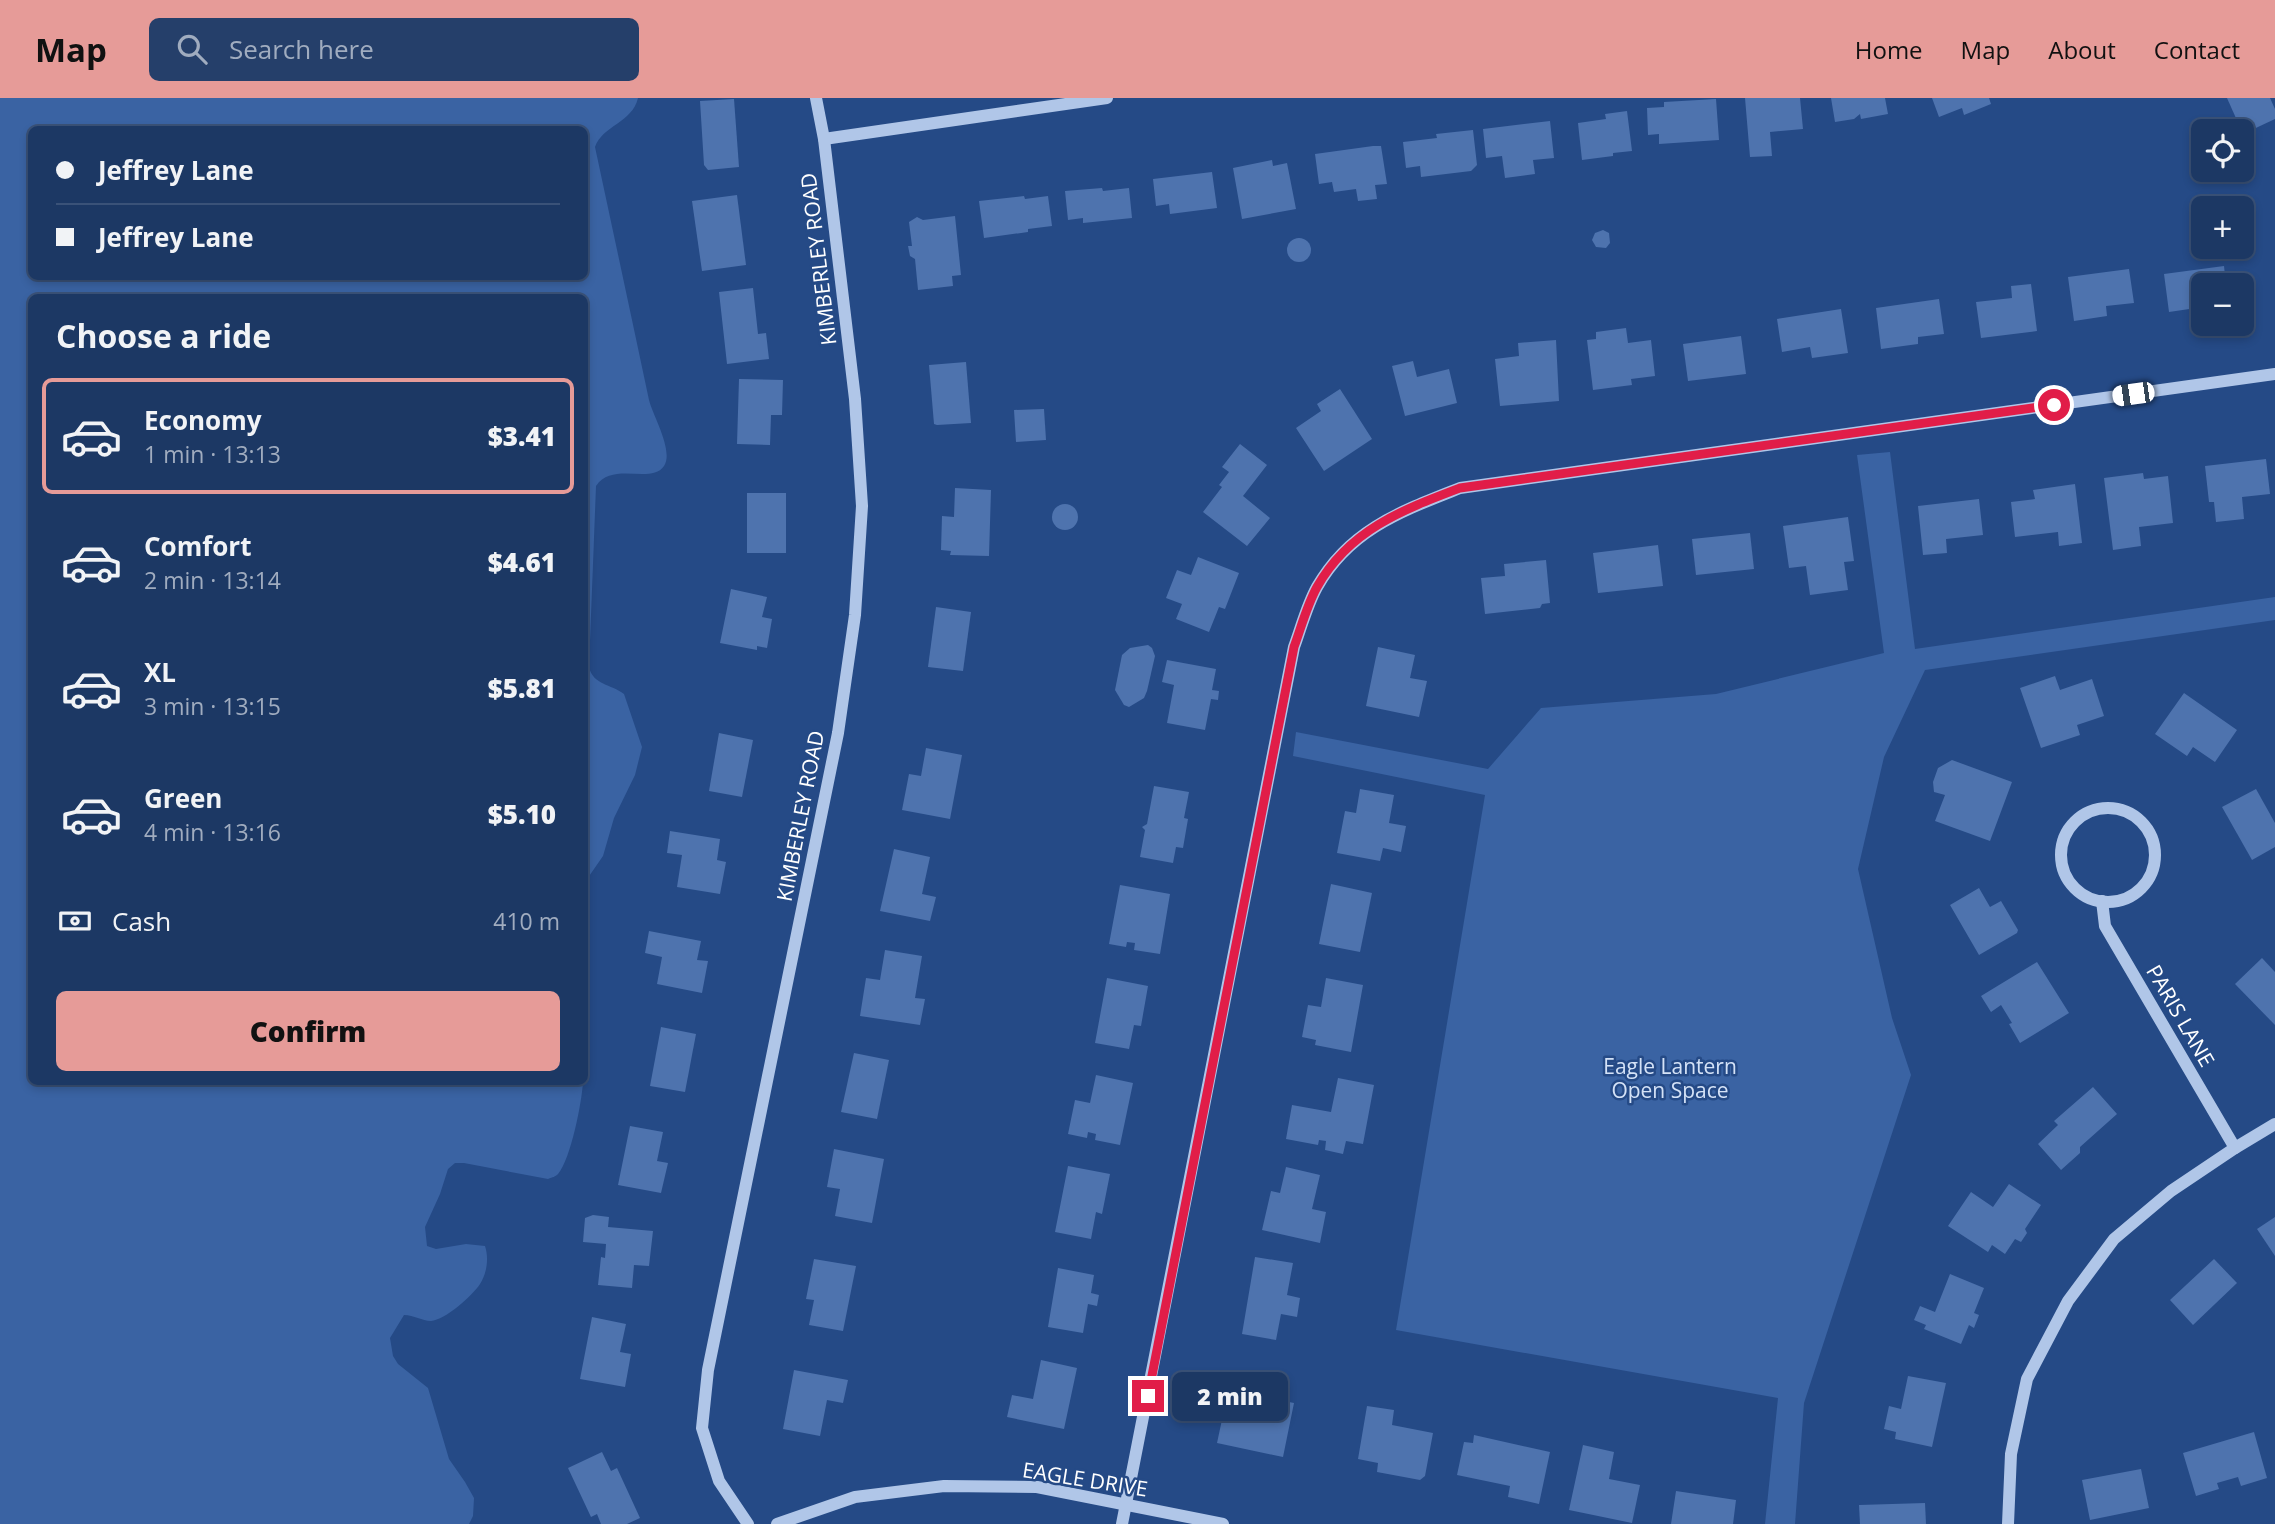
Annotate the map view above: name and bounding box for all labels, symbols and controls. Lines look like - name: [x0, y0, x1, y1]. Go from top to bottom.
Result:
- search box: [149, 18, 639, 81]
- text: Map: [35, 27, 107, 72]
- icon: search: [173, 30, 211, 68]
- text: Search here: [229, 31, 374, 67]
- text: Home: [1855, 33, 1923, 66]
- text: Map: [1961, 33, 2010, 66]
- text: About: [2048, 33, 2116, 66]
- text: Contact: [2154, 33, 2240, 66]
- map controls: [2191, 119, 2254, 336]
- button: locate: [2191, 119, 2254, 182]
- text: Jeffrey Lane: [98, 152, 254, 188]
- street label: KIMBERLEY ROAD: [794, 171, 842, 347]
- button: +: [2191, 196, 2254, 259]
- text: Jeffrey Lane: [98, 219, 254, 255]
- button: −: [2191, 273, 2254, 336]
- text: Choose a ride: [56, 314, 271, 357]
- car: [2111, 381, 2156, 407]
- route start: [2038, 389, 2070, 421]
- text: Economy: [144, 402, 262, 438]
- icon: car: [60, 405, 123, 468]
- text: $3.41: [488, 418, 556, 454]
- text: 1 min · 13:13: [144, 438, 281, 470]
- text: Comfort: [144, 528, 251, 564]
- icon: car: [60, 531, 123, 594]
- text: $4.61: [488, 544, 556, 580]
- text: 2 min · 13:14: [144, 564, 281, 596]
- text: XL: [144, 654, 176, 690]
- icon: car: [60, 657, 123, 720]
- text: $5.81: [488, 670, 556, 706]
- text: 3 min · 13:15: [144, 690, 281, 722]
- street label: KIMBERLEY ROAD: [770, 728, 830, 904]
- text: Green: [144, 780, 222, 816]
- icon: car: [60, 783, 123, 846]
- text: $5.10: [488, 796, 556, 832]
- text: 4 min · 13:16: [144, 816, 281, 848]
- icon: cash: [56, 902, 94, 940]
- text: Cash: [112, 903, 171, 939]
- text: 410 m: [493, 905, 560, 937]
- street label: PARIS LANE: [2140, 959, 2221, 1072]
- button: Confirm: [56, 991, 560, 1071]
- park label: Eagle Lantern Open Space: [1603, 1052, 1737, 1104]
- callout: 2 min: [1172, 1372, 1288, 1420]
- route end: [1132, 1380, 1164, 1412]
- text: 2 min: [1197, 1380, 1263, 1412]
- street label: EAGLE DRIVE: [1020, 1455, 1150, 1503]

